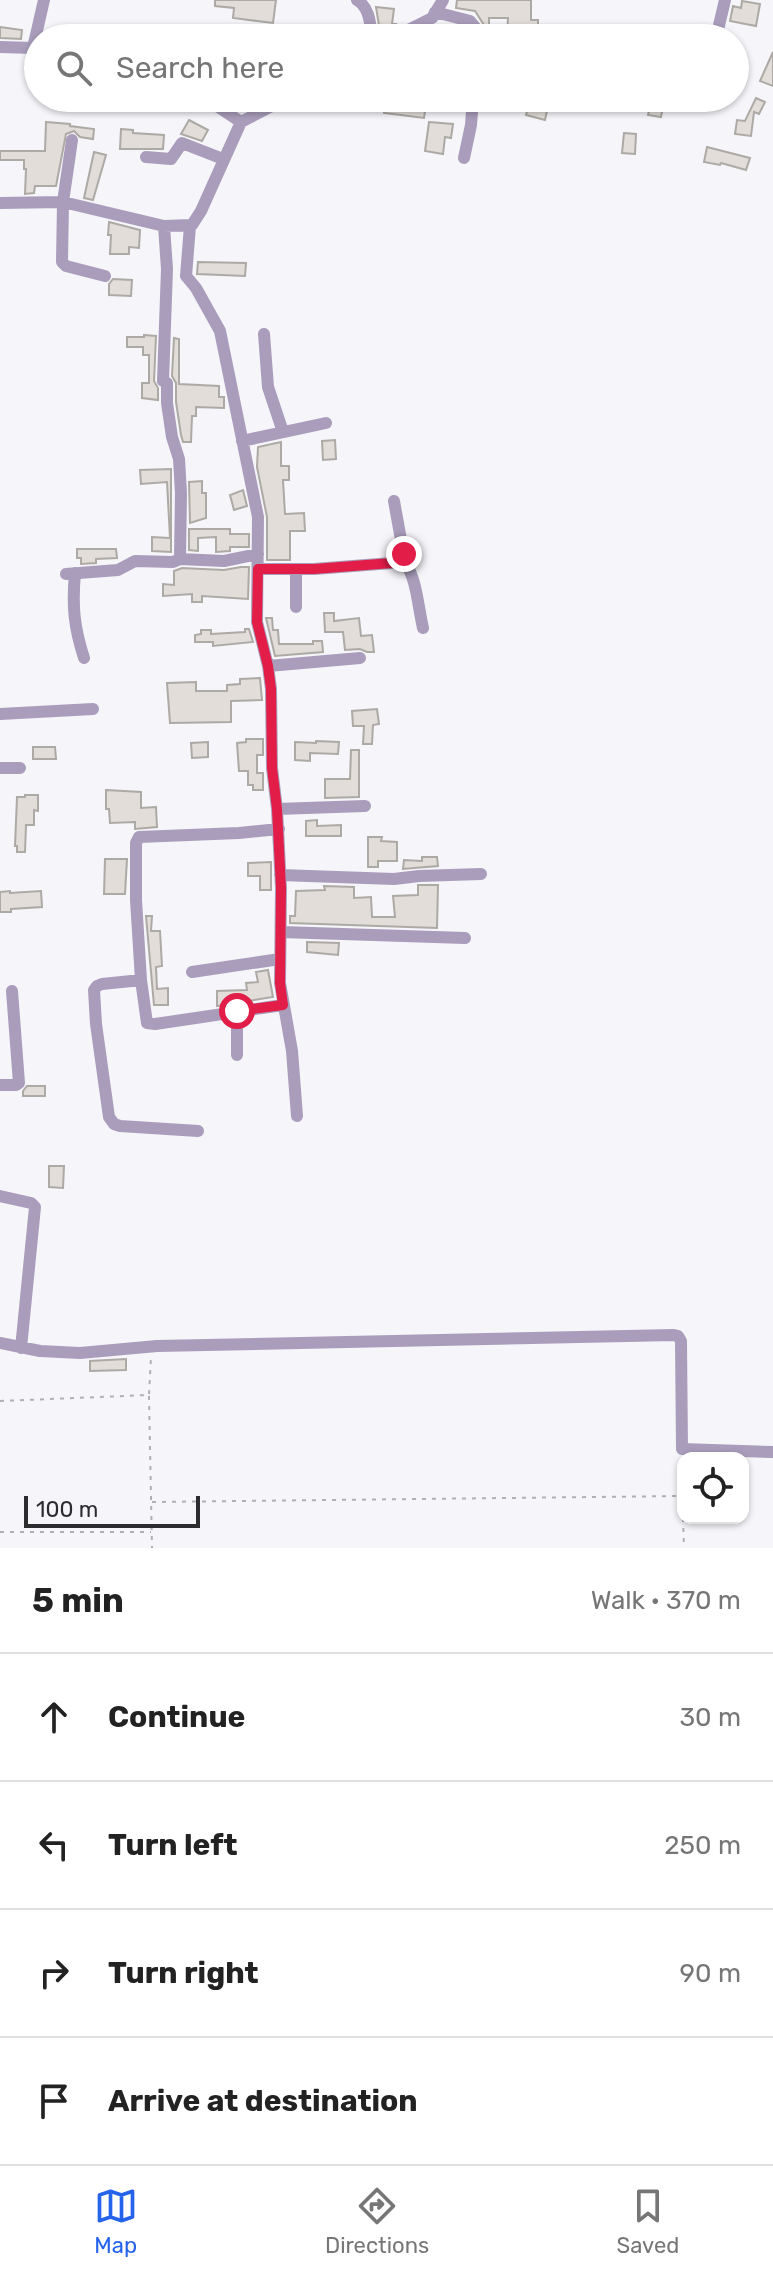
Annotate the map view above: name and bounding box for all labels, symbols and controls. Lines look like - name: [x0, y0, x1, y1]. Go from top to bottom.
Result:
- search box: [24, 24, 749, 112]
- icon: search: [52, 46, 96, 90]
- text: Search here: [116, 50, 284, 86]
- route end: [386, 536, 422, 572]
- route start: [219, 993, 255, 1029]
- map controls: [677, 1452, 749, 1524]
- button: locate: [677, 1452, 749, 1524]
- scale bar: [24, 1492, 200, 1528]
- text: 100 m: [36, 1496, 98, 1523]
- text: 5 min: [32, 1580, 124, 1621]
- text: Walk · 370 m: [591, 1585, 741, 1616]
- icon: ahead: [32, 1695, 76, 1739]
- text: Continue: [108, 1699, 245, 1735]
- text: 30 m: [679, 1702, 741, 1733]
- icon: left: [32, 1823, 76, 1867]
- text: Turn left: [108, 1827, 238, 1863]
- text: 250 m: [664, 1830, 741, 1861]
- icon: right: [32, 1951, 76, 1995]
- text: Turn right: [108, 1955, 259, 1991]
- text: 90 m: [680, 1958, 741, 1989]
- icon: arrive: [32, 2079, 76, 2123]
- text: Arrive at destination: [108, 2083, 418, 2119]
- tab: Map: [94, 2184, 138, 2259]
- tab: Directions: [325, 2184, 429, 2259]
- tab: Saved: [617, 2184, 679, 2259]

